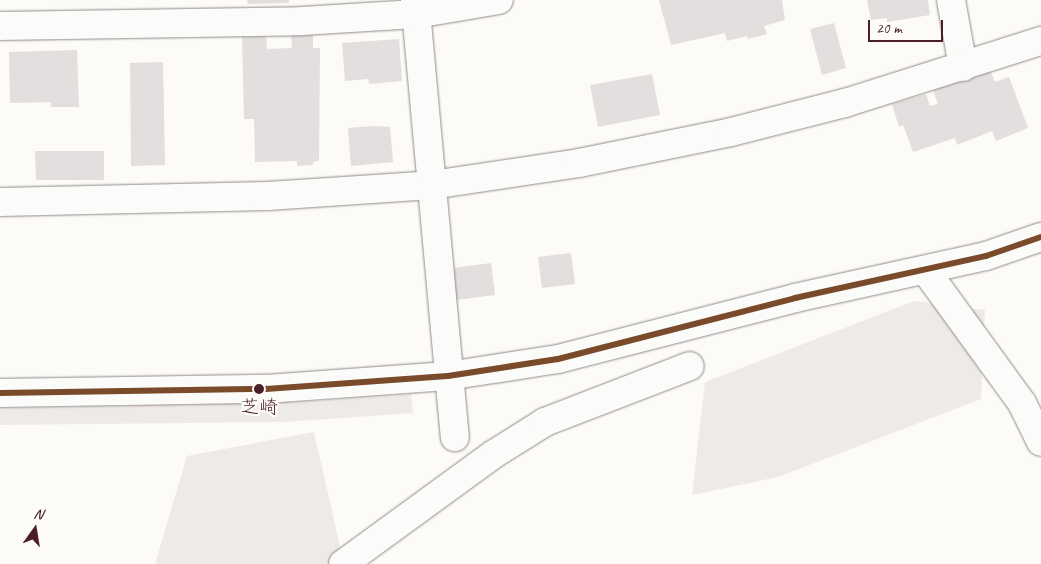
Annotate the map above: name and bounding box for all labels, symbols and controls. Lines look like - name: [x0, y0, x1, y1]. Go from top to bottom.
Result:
- scale bar: [871, 10, 946, 42]
- text: 20 m: [876, 19, 902, 38]
- marker: 芝崎: [254, 384, 264, 394]
- place label: 芝崎: [240, 397, 278, 419]
- north arrow: [10, 504, 60, 554]
- text: N: [32, 505, 45, 523]

